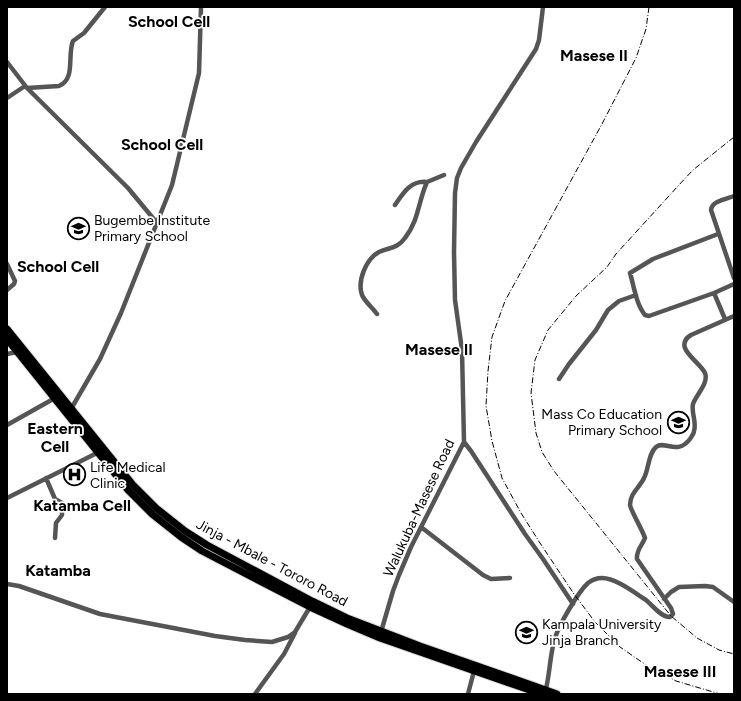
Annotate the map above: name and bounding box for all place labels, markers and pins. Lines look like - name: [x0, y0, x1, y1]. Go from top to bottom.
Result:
- place label: Bugembe Institute Primary School: [94, 212, 210, 245]
- school or university icon: Bugembe Institute Primary School: [66, 215, 92, 241]
- place label: Mass Co Education Primary School: [541, 406, 662, 439]
- school or university icon: Mass Co Education Primary School: [665, 409, 691, 435]
- place label: Life Medical Clinic: [90, 459, 165, 492]
- hospital icon: Life Medical Clinic: [61, 462, 87, 488]
- place label: Kampala University Jinja Branch: [542, 616, 662, 649]
- school or university icon: Kampala University Jinja Branch: [513, 619, 539, 645]

